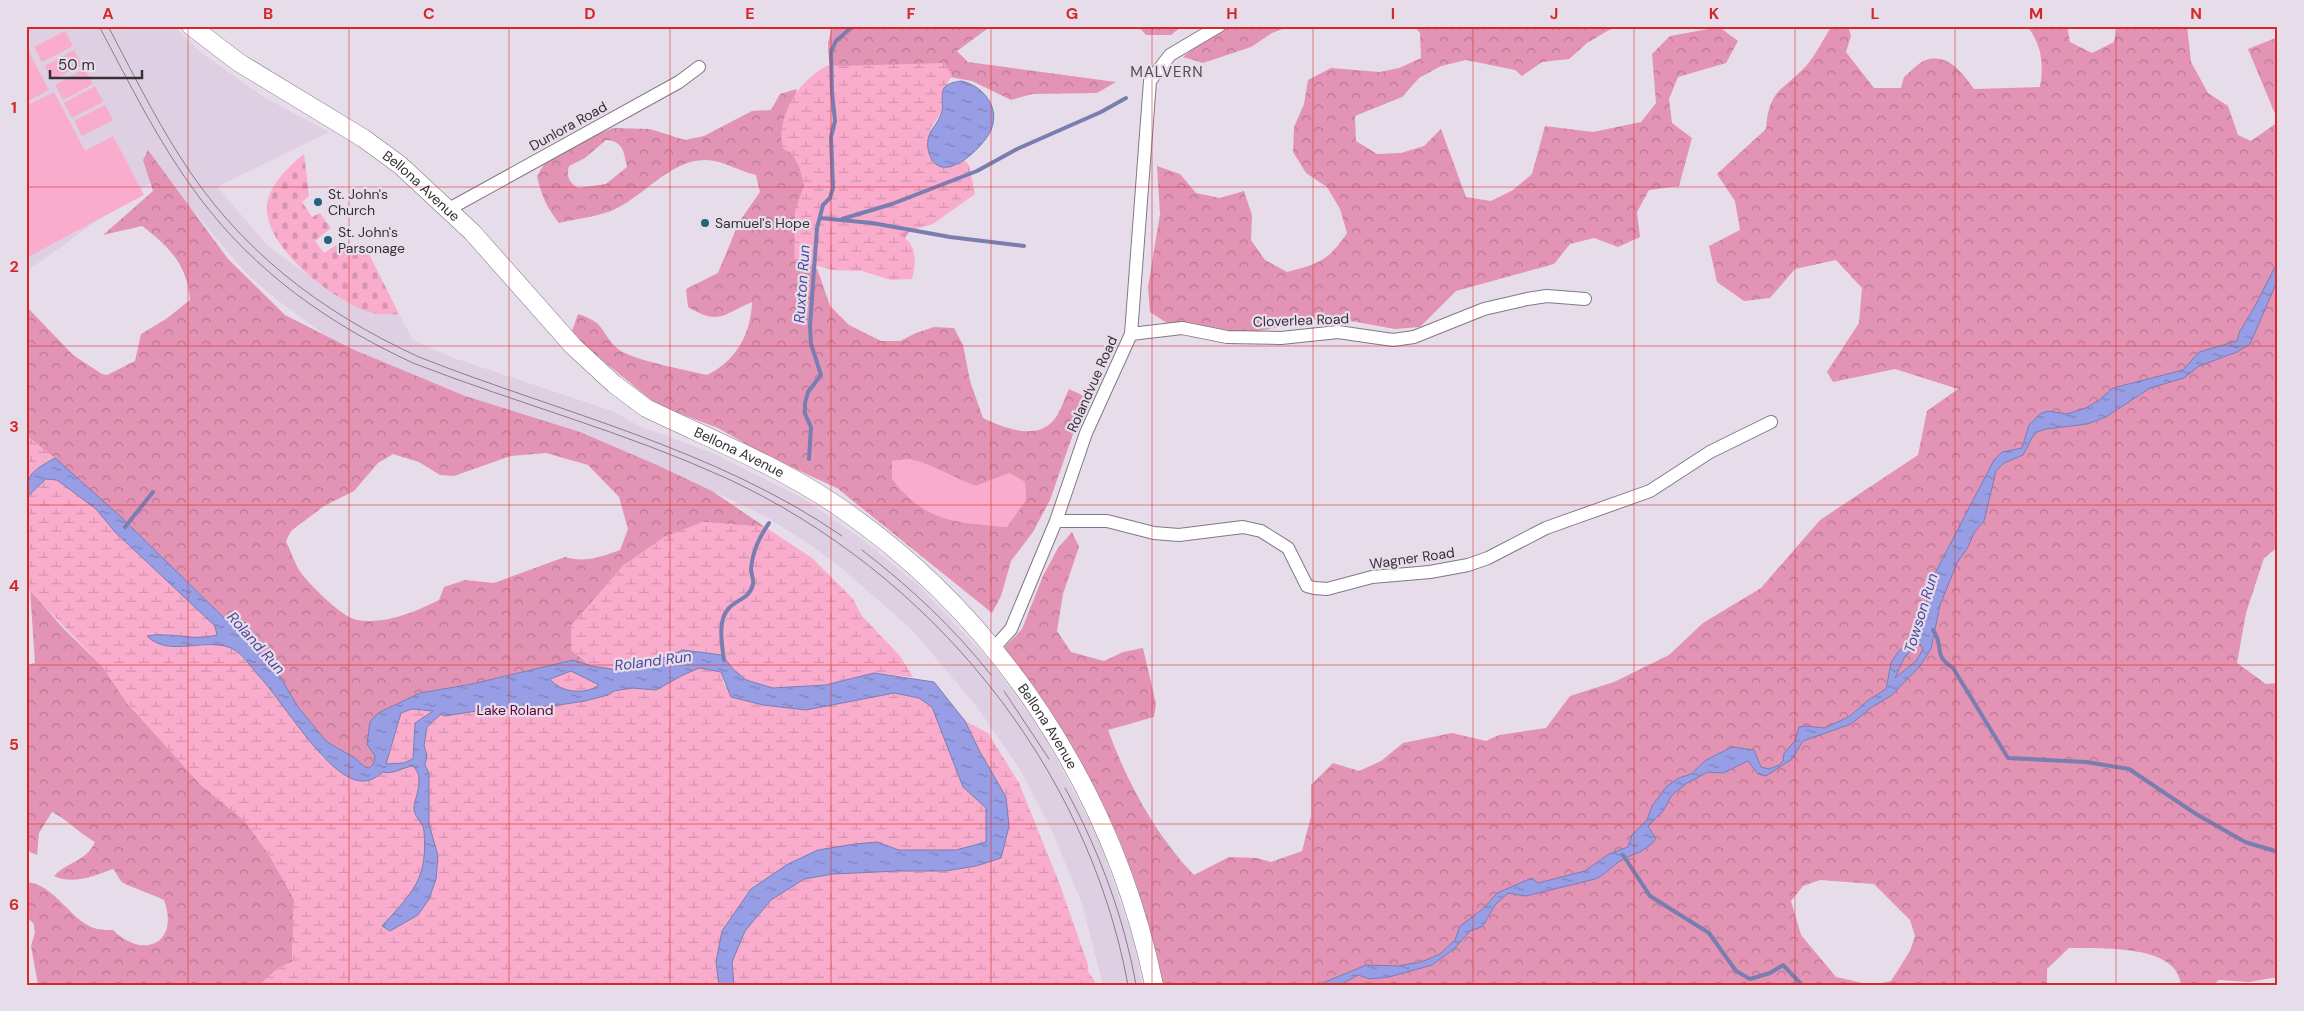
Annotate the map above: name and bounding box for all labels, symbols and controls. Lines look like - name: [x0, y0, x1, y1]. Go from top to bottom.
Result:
- text: A: [102, 3, 114, 24]
- text: B: [263, 3, 273, 24]
- text: C: [423, 3, 435, 24]
- text: D: [584, 3, 596, 24]
- text: E: [745, 3, 755, 24]
- text: F: [907, 3, 916, 24]
- text: G: [1066, 3, 1078, 24]
- text: H: [1226, 3, 1238, 24]
- text: I: [1391, 3, 1395, 24]
- text: J: [1550, 3, 1558, 24]
- text: K: [1709, 3, 1720, 24]
- text: L: [1871, 3, 1880, 24]
- text: M: [2029, 3, 2043, 24]
- text: N: [2190, 3, 2202, 24]
- scale bar: [50, 48, 142, 80]
- text: 50 m: [58, 55, 95, 75]
- district label: MALVERN: [1130, 62, 1204, 82]
- text: 1: [11, 97, 17, 118]
- street label: Dunlora Road: [526, 97, 610, 155]
- street label: Bellona Avenue: [379, 146, 464, 225]
- place label: St. John's Church: [328, 185, 388, 219]
- marker: St. John's Church: [312, 196, 324, 208]
- place label: Samuel's Hope: [715, 214, 810, 232]
- marker: Samuel's Hope: [699, 217, 711, 229]
- place label: St. John's Parsonage: [338, 223, 405, 257]
- marker: St. John's Parsonage: [322, 234, 334, 246]
- water label: Ruxton Run: [789, 244, 815, 324]
- text: 2: [9, 256, 19, 277]
- street label: Cloverlea Road: [1253, 309, 1349, 331]
- street label: Rolandvue Road: [1063, 333, 1121, 435]
- text: 3: [9, 416, 19, 437]
- street label: Bellona Avenue: [691, 423, 788, 481]
- street label: Wagner Road: [1368, 543, 1456, 573]
- water label: Towson Run: [1899, 570, 1943, 655]
- text: 4: [9, 575, 19, 596]
- water label: Roland Run: [223, 607, 290, 679]
- water label: Roland Run: [613, 646, 693, 676]
- street label: Bellona Avenue: [1014, 680, 1082, 772]
- park label: Lake Roland: [477, 701, 553, 719]
- text: 5: [9, 734, 19, 755]
- text: 6: [9, 894, 19, 915]

